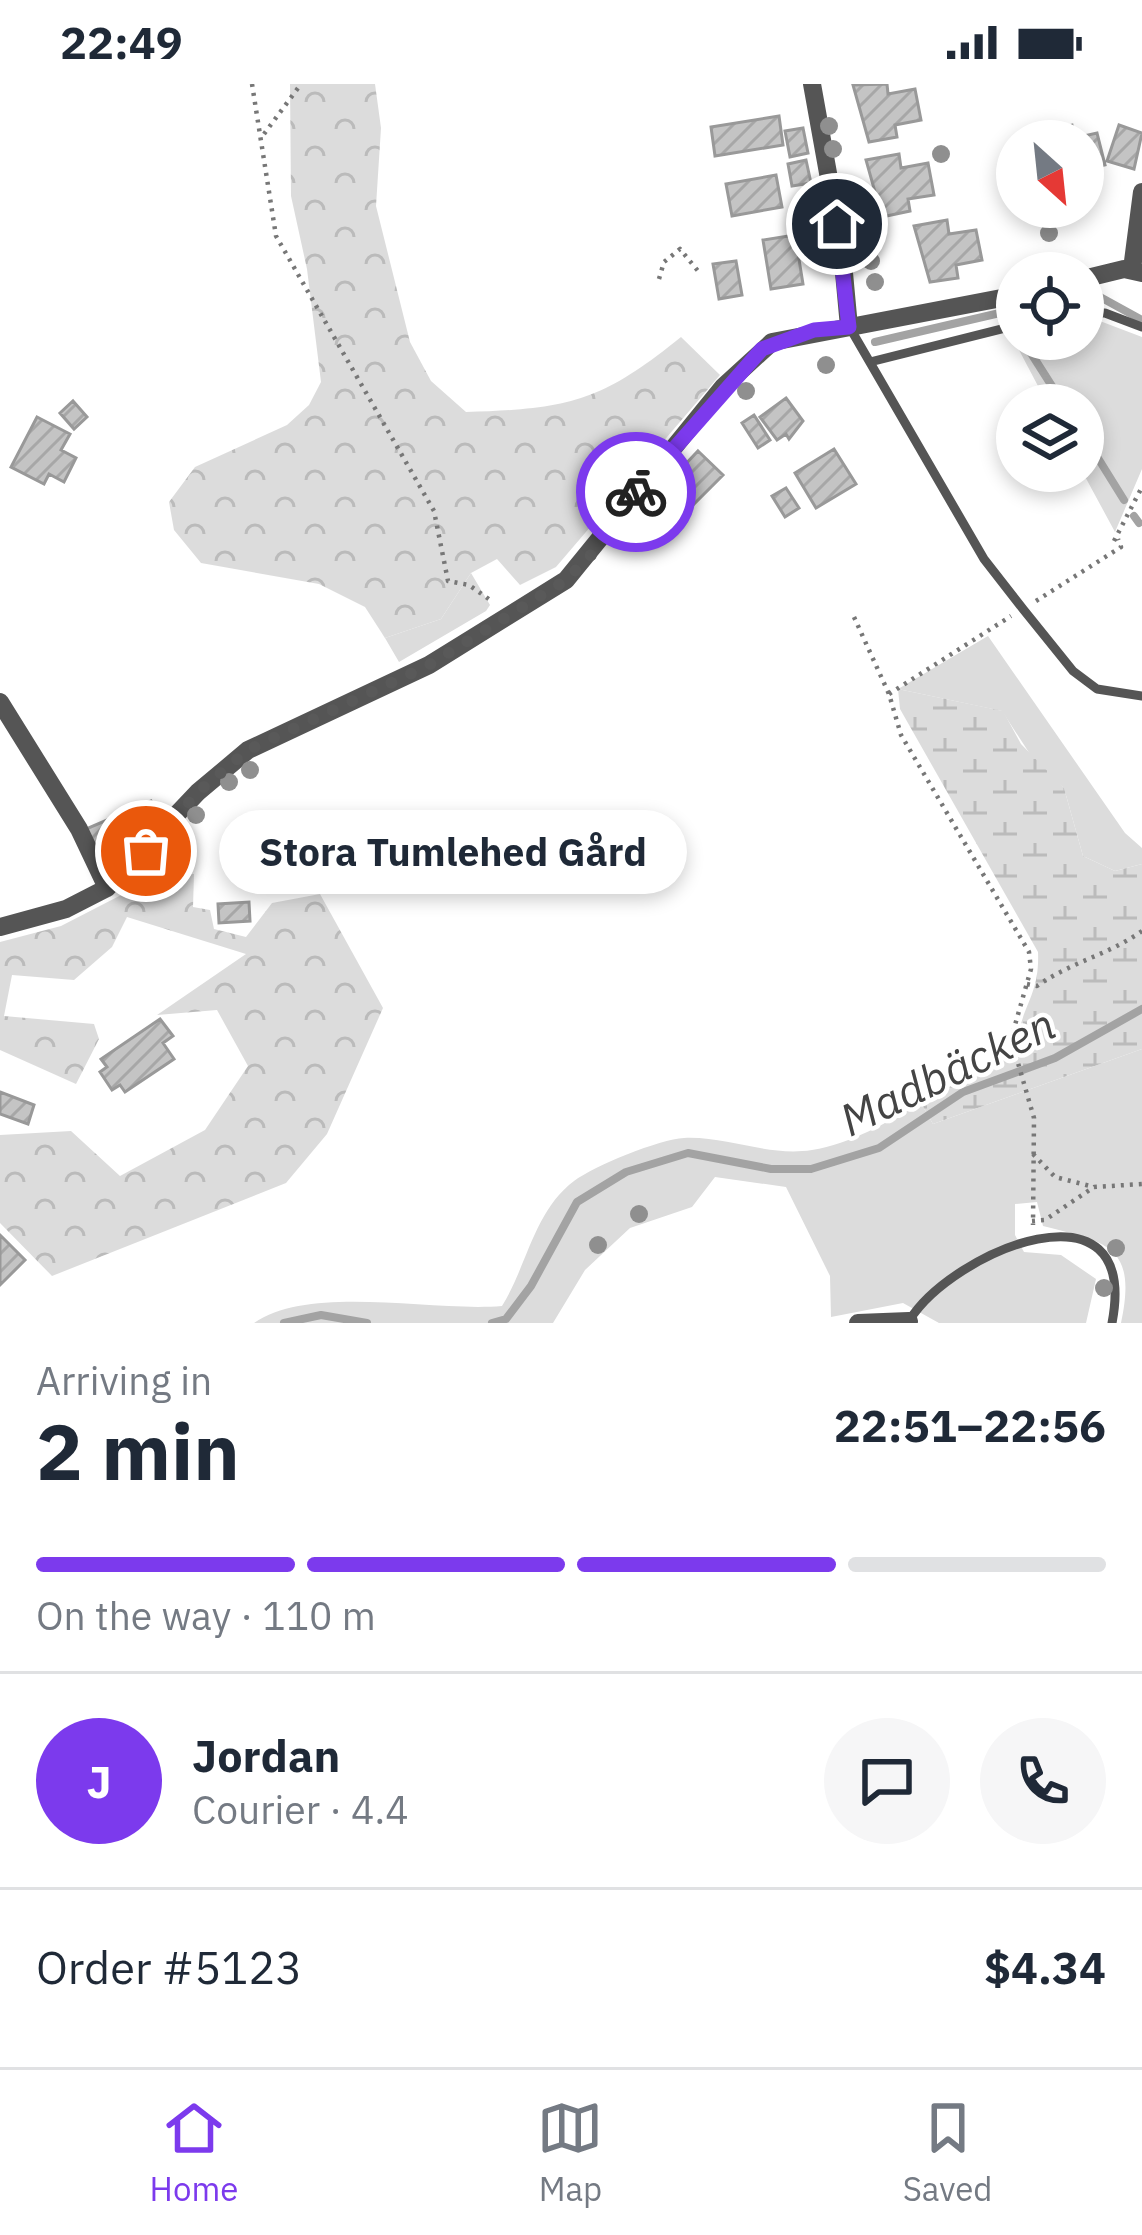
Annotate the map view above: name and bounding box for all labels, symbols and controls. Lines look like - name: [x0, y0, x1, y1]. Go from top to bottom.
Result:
- text: 22:49: [60, 13, 183, 71]
- north arrow: [996, 120, 1104, 228]
- map controls: [996, 120, 1104, 492]
- pin: [786, 173, 888, 275]
- icon: home: [804, 191, 870, 257]
- button: locate: [996, 252, 1104, 360]
- button: layers: [996, 384, 1104, 492]
- courier: [576, 432, 696, 552]
- icon: bike: [603, 459, 669, 525]
- pin: [95, 800, 197, 902]
- callout: Stora Tumlehed Gård: [218, 809, 686, 893]
- icon: bag: [113, 818, 179, 884]
- text: Stora Tumlehed Gård: [259, 826, 647, 877]
- water label: Madbäcken: [830, 994, 1064, 1148]
- text: Arriving in: [36, 1355, 212, 1406]
- text: 22:51–22:56: [834, 1396, 1106, 1454]
- text: 2 min: [36, 1400, 240, 1501]
- text: On the way · 110 m: [36, 1590, 376, 1641]
- button: chat: [824, 1718, 950, 1844]
- button: phone: [980, 1718, 1106, 1844]
- text: Jordan: [192, 1726, 340, 1784]
- text: J: [86, 1752, 112, 1810]
- text: Courier · 4.4: [192, 1784, 409, 1835]
- text: Order #5123: [36, 1938, 302, 1996]
- text: $4.34: [984, 1938, 1106, 1996]
- tab: Home: [150, 2095, 238, 2210]
- tab: Map: [537, 2095, 603, 2210]
- tab: Saved: [903, 2095, 992, 2210]

